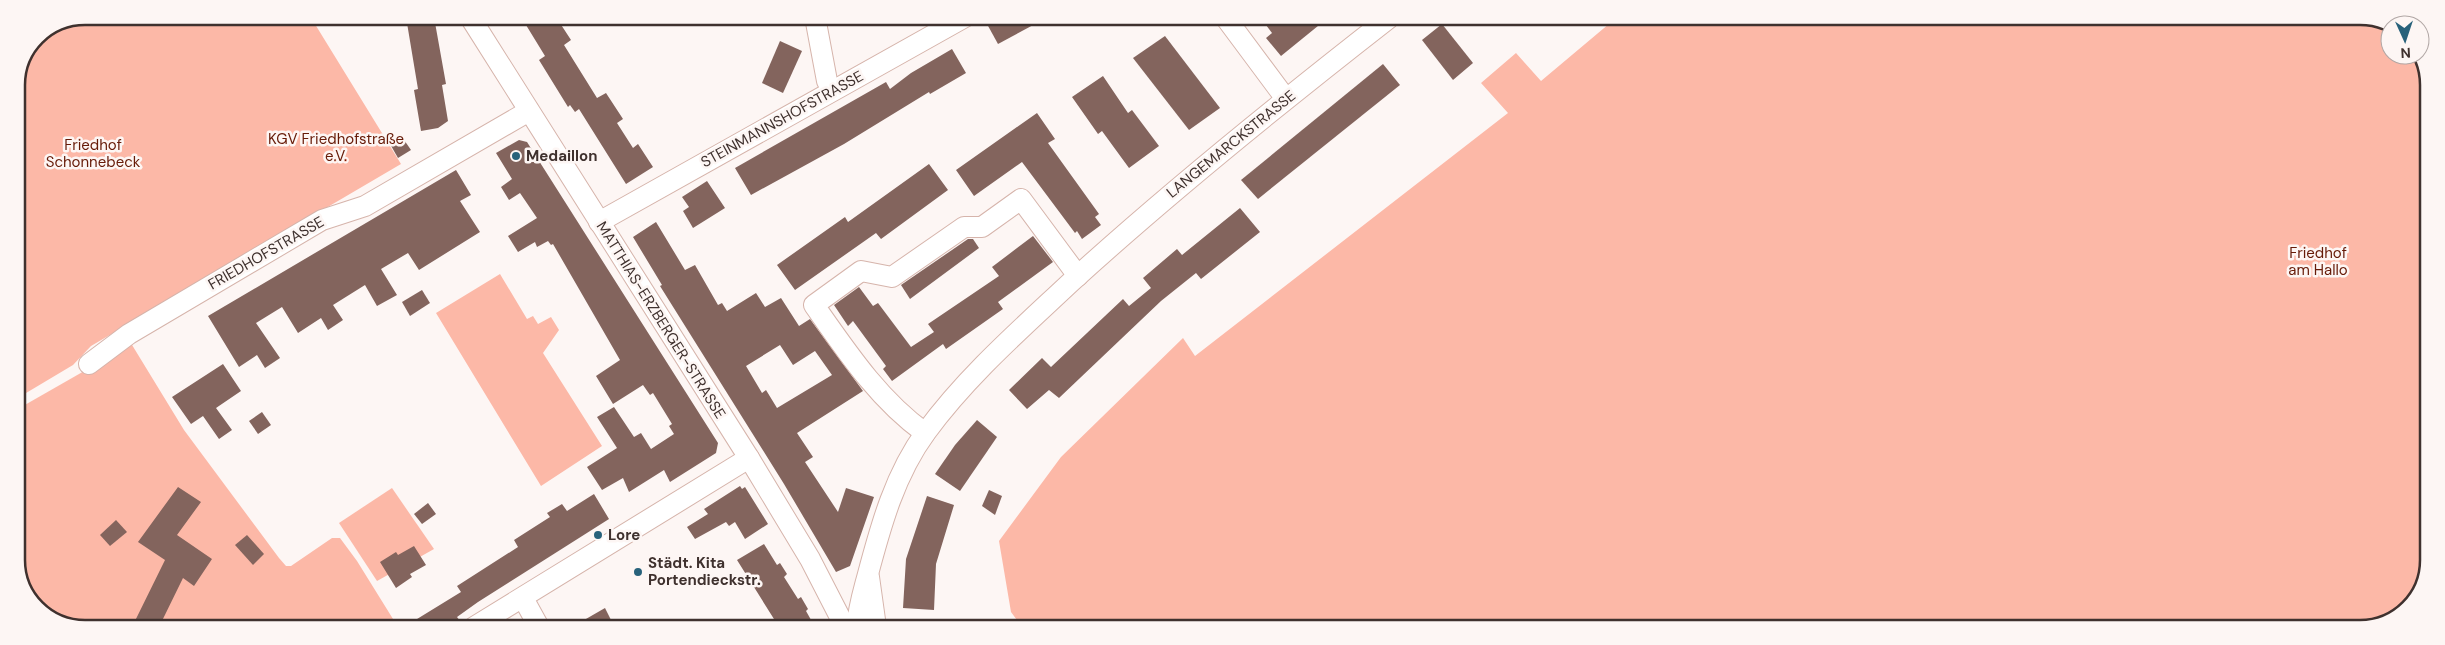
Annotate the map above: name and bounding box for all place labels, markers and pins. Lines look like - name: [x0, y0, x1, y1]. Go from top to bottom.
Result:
- place label: Medaillon: [526, 146, 597, 166]
- marker: Medaillon: [510, 150, 522, 162]
- place label: Lore: [608, 525, 640, 545]
- marker: Lore: [592, 529, 604, 541]
- place label: Städt. Kita Portendieckstr.: [648, 553, 761, 590]
- marker: Städt. Kita Portendieckstr.: [632, 566, 644, 578]

